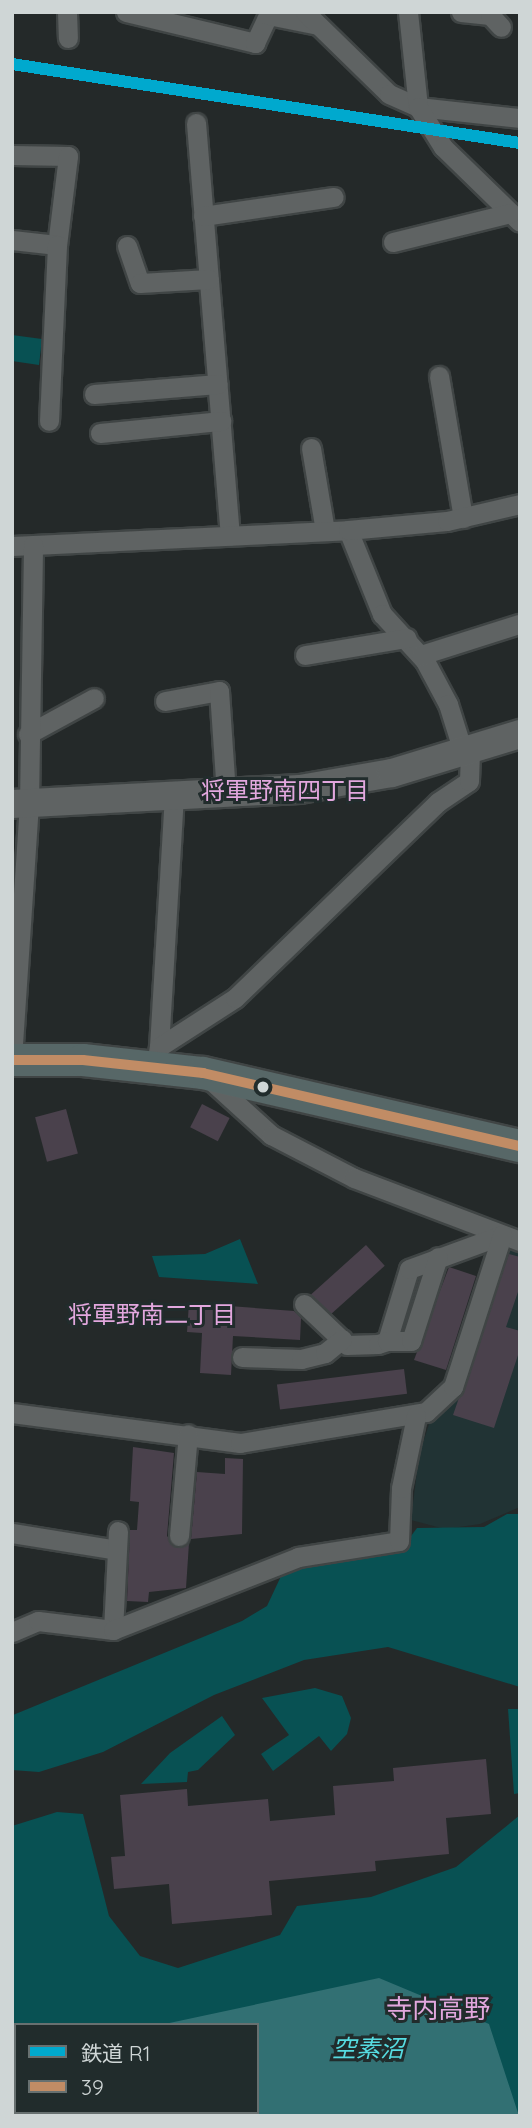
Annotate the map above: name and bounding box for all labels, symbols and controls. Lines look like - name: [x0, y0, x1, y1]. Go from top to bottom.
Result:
- district label: 将軍野南四丁目: [201, 777, 369, 805]
- unlabelled marker: [256, 1080, 270, 1094]
- district label: 将軍野南二丁目: [68, 1301, 236, 1329]
- district label: 寺内高野: [386, 1993, 490, 2025]
- legend: [14, 2023, 259, 2114]
- water label: 空素沼: [332, 2035, 404, 2063]
- text: 鉄道 R1: [81, 2040, 151, 2066]
- text: 39: [81, 2074, 104, 2100]

